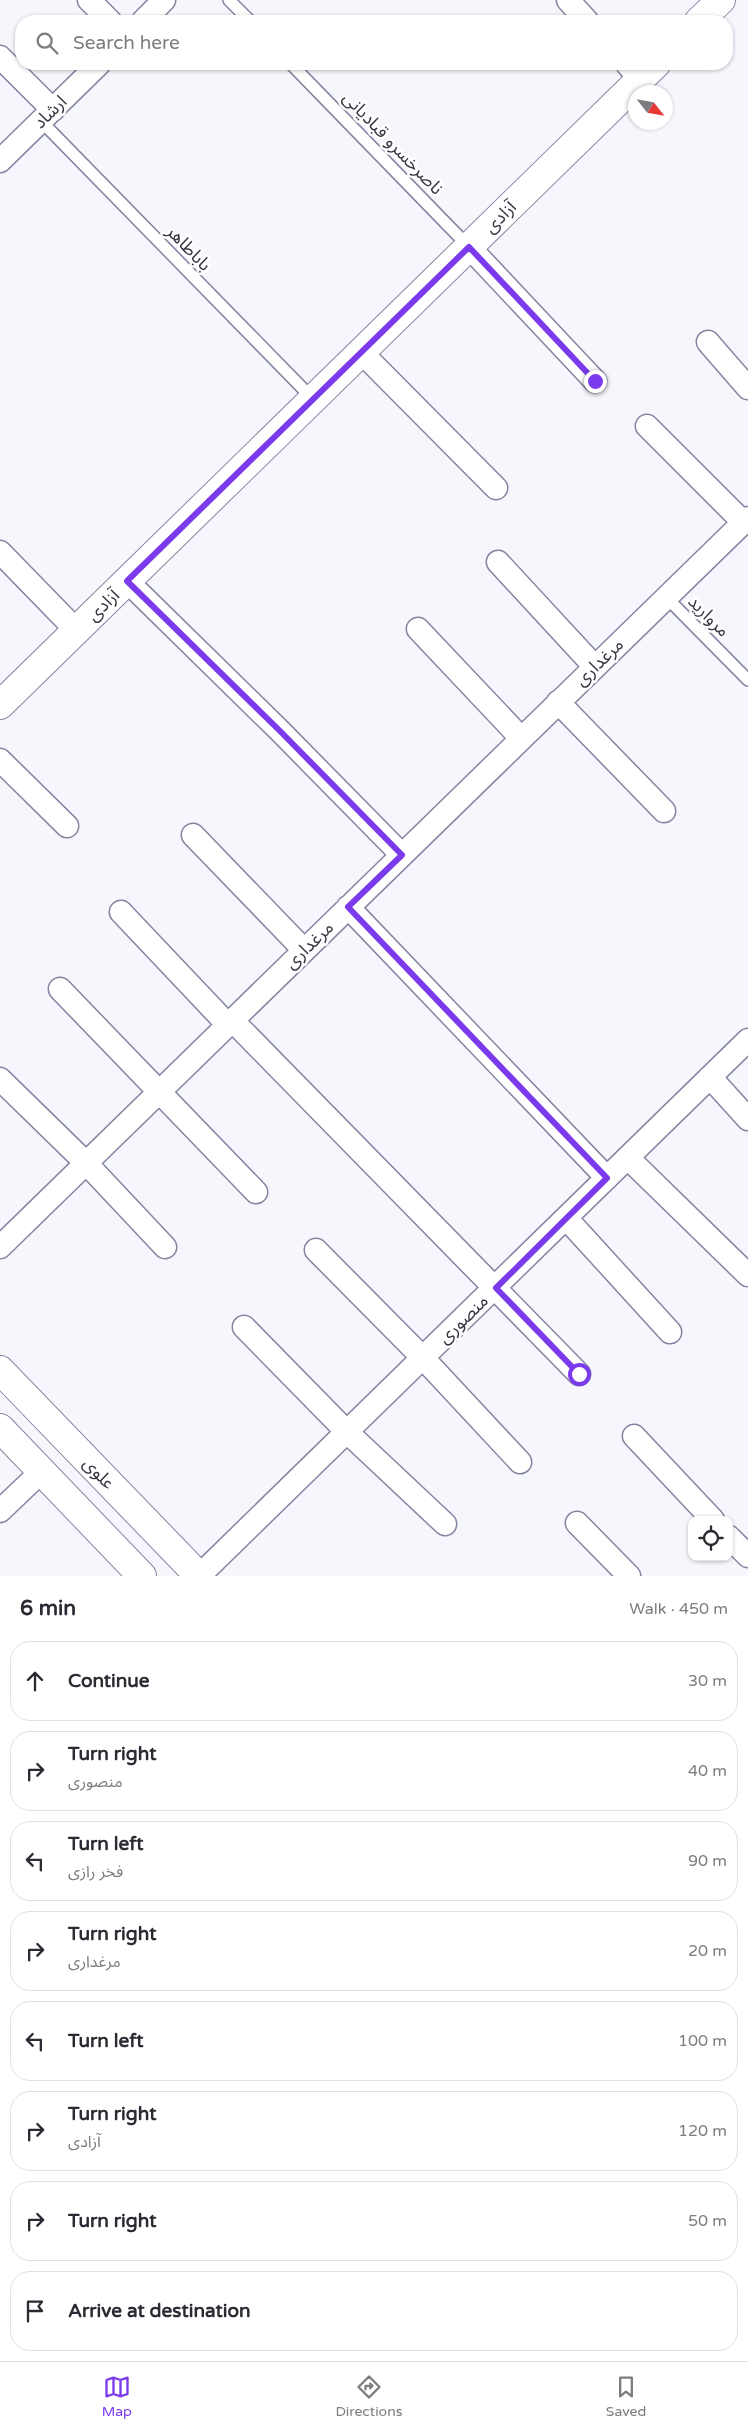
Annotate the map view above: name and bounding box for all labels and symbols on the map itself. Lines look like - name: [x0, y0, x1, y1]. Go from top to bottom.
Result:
- north arrow: [628, 85, 673, 130]
- street label: ناصرخسرو قبادیانی: [338, 87, 448, 199]
- street label: ارشاد: [29, 91, 71, 133]
- street label: آزادی: [479, 196, 521, 238]
- street label: باباطاهر: [161, 220, 216, 275]
- route end: [584, 370, 607, 393]
- street label: آزادی: [82, 584, 124, 626]
- street label: مروارید: [684, 591, 734, 641]
- street label: مرغداری: [570, 633, 628, 691]
- street label: مرغداری: [280, 916, 338, 974]
- street label: منصوری: [433, 1290, 493, 1348]
- route start: [568, 1363, 591, 1386]
- street label: علوی: [78, 1452, 120, 1494]

